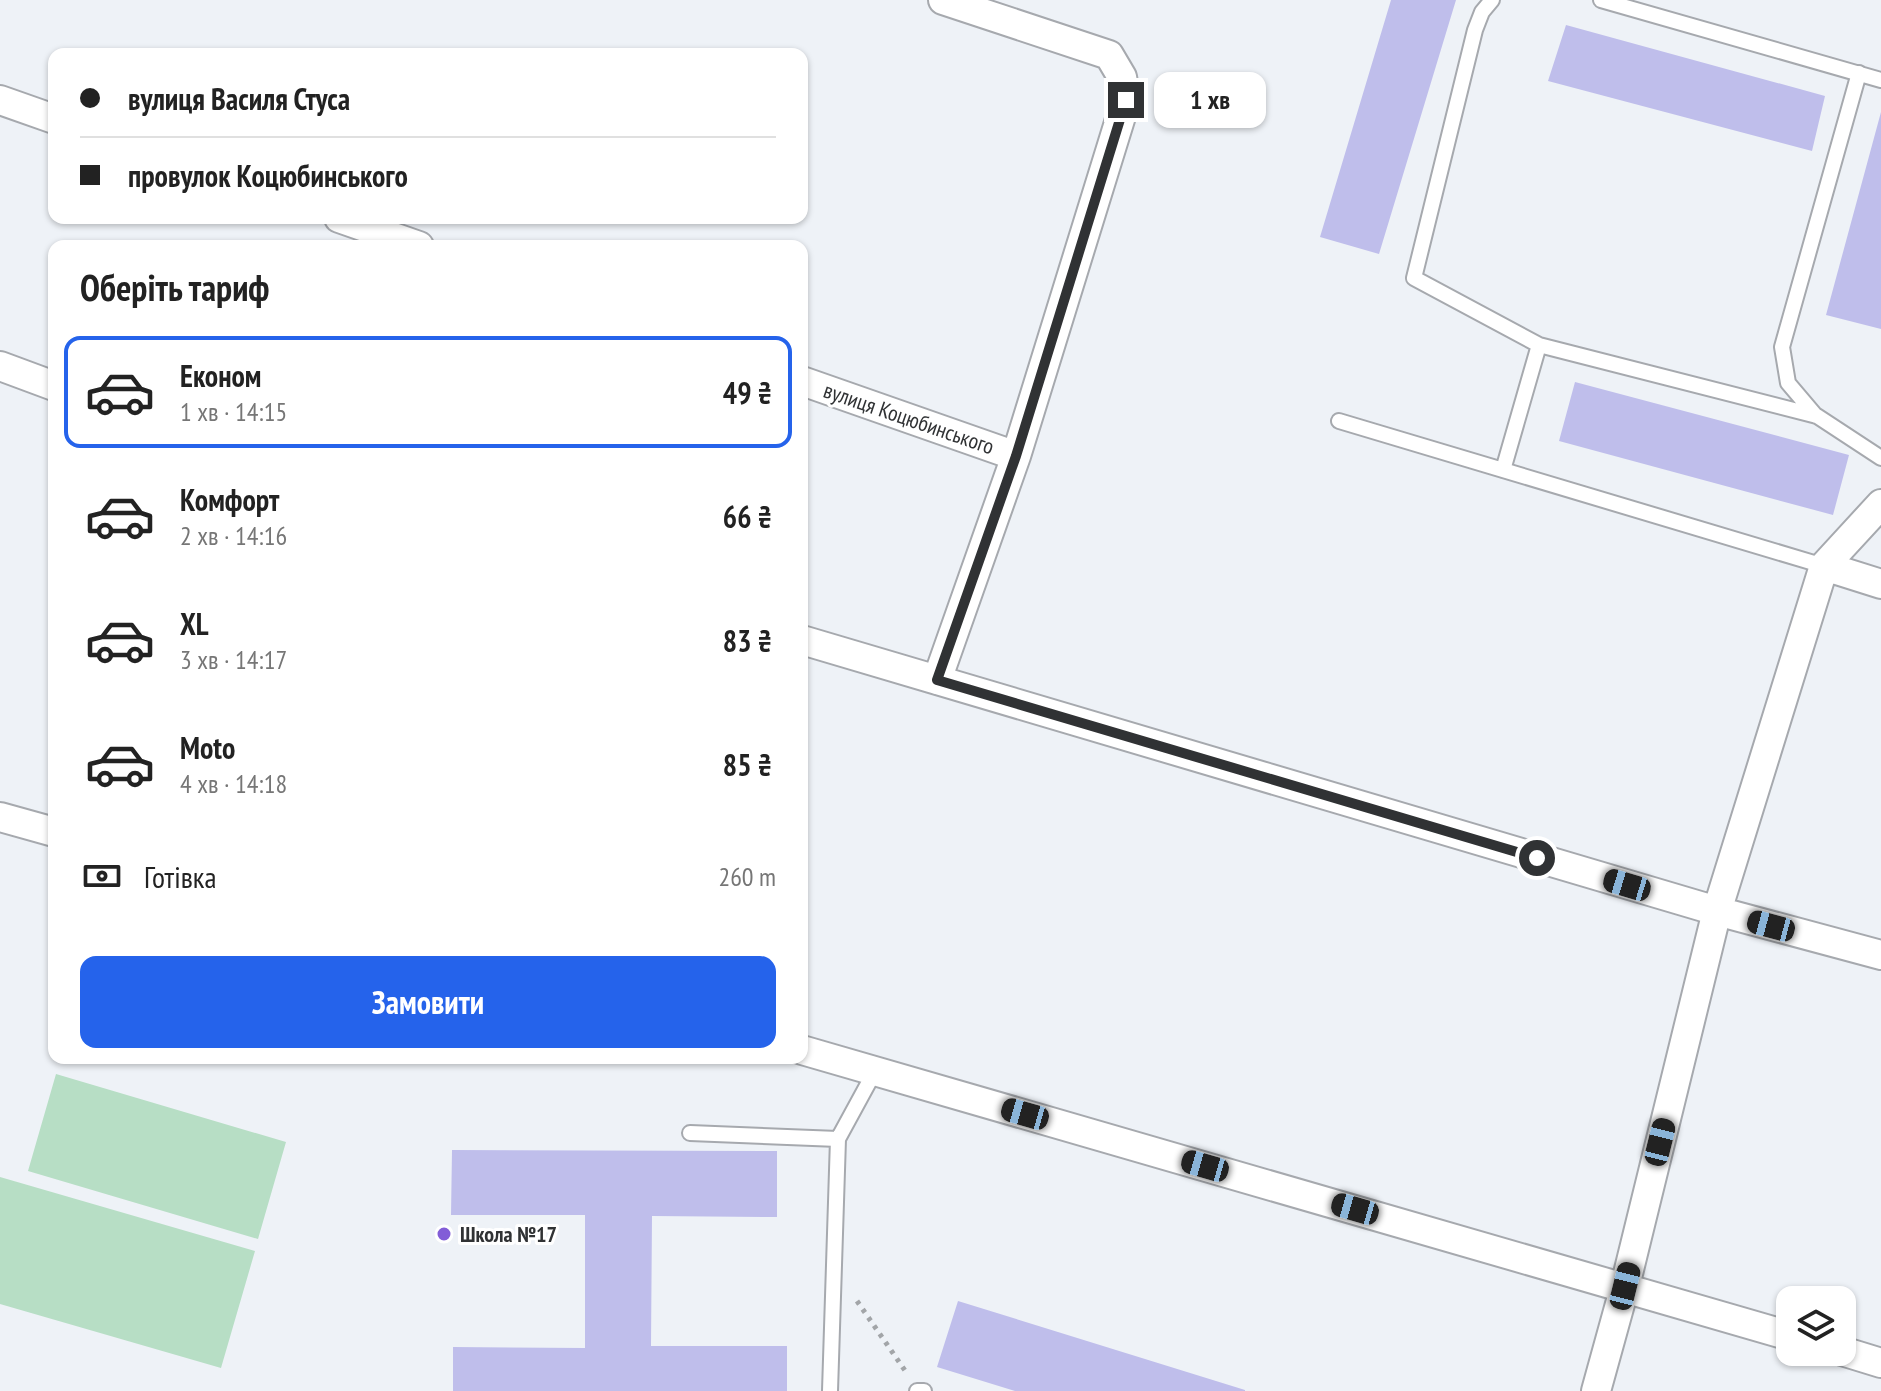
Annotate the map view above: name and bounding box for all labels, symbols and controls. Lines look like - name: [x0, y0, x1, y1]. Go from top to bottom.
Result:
- callout: 1 хв: [1154, 72, 1266, 128]
- text: вулиця Василя Стуса: [128, 79, 350, 118]
- route end: [1108, 82, 1144, 118]
- text: 1 хв: [1190, 83, 1230, 116]
- text: провулок Коцюбинського: [128, 156, 408, 195]
- text: Оберіть тариф: [80, 264, 269, 311]
- icon: car: [84, 356, 156, 428]
- text: Економ: [180, 356, 262, 395]
- text: 49 ₴: [723, 373, 772, 412]
- street label: вулиця Коцюбинського: [820, 376, 998, 460]
- text: 1 хв · 14:15: [180, 395, 287, 428]
- icon: car: [84, 480, 156, 552]
- text: Комфорт: [180, 480, 279, 519]
- text: 66 ₴: [723, 497, 772, 536]
- text: 2 хв · 14:16: [180, 519, 287, 552]
- icon: car: [84, 604, 156, 676]
- text: XL: [180, 604, 209, 643]
- text: 83 ₴: [723, 621, 772, 660]
- text: 3 хв · 14:17: [180, 643, 287, 676]
- icon: car: [84, 728, 156, 800]
- text: Moto: [180, 728, 235, 767]
- text: 85 ₴: [723, 745, 772, 784]
- text: 4 хв · 14:18: [180, 767, 287, 800]
- route start: [1519, 840, 1555, 876]
- icon: cash: [80, 854, 124, 898]
- text: Готівка: [144, 857, 216, 896]
- text: 260 m: [718, 860, 776, 893]
- car: [1601, 867, 1653, 903]
- car: [1745, 908, 1797, 944]
- button: Замовити: [80, 956, 776, 1048]
- car: [999, 1096, 1051, 1132]
- car: [1643, 1116, 1677, 1168]
- car: [1179, 1148, 1231, 1184]
- car: [1329, 1191, 1381, 1227]
- place label: Школа №17: [460, 1220, 557, 1248]
- marker: Школа №17: [435, 1225, 453, 1243]
- car: [1608, 1260, 1642, 1312]
- map controls: [1776, 1286, 1856, 1366]
- button: layers: [1776, 1286, 1856, 1366]

